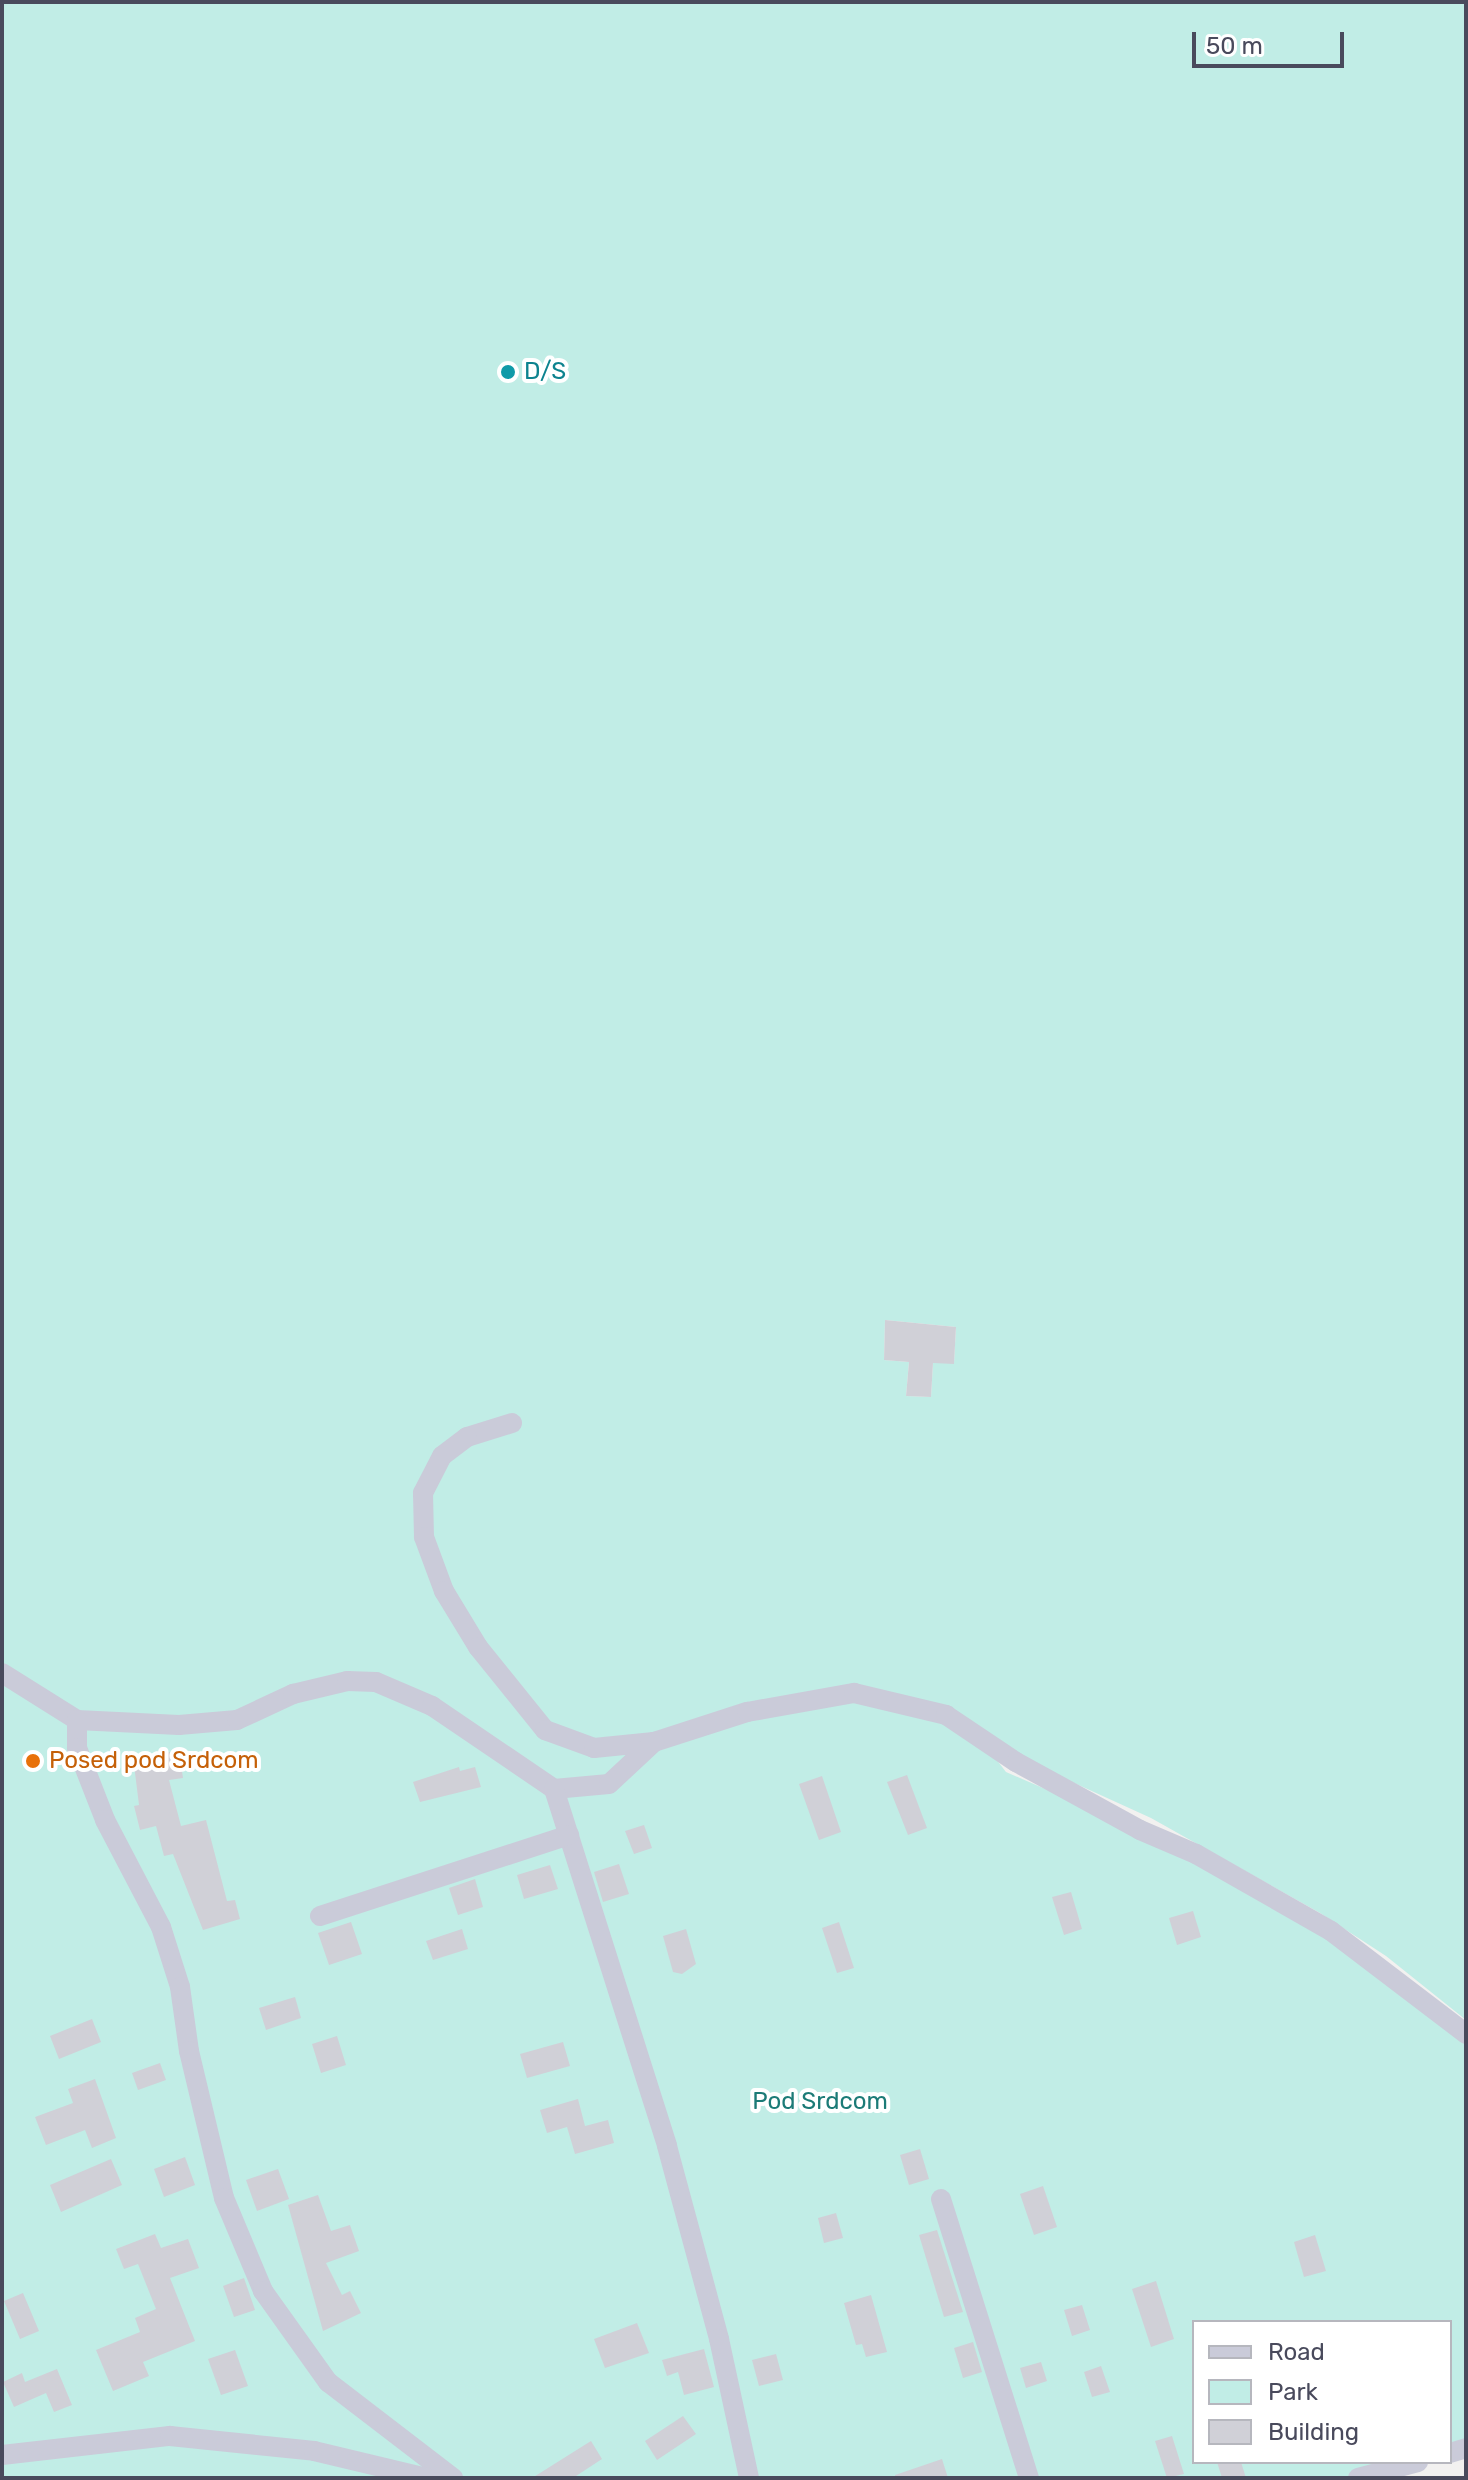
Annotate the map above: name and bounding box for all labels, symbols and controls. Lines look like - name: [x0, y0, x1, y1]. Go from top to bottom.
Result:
- scale bar: [1196, 16, 1348, 66]
- text: 50 m: [1206, 32, 1263, 60]
- place label: D/S: [524, 358, 566, 386]
- marker: D/S: [499, 363, 517, 381]
- place label: Posed pod Srdcom: [49, 1747, 259, 1775]
- marker: Posed pod Srdcom: [24, 1752, 42, 1770]
- park label: Pod Srdcom: [752, 2088, 888, 2116]
- legend: [1192, 2320, 1452, 2464]
- text: Road: [1268, 2338, 1325, 2366]
- text: Park: [1268, 2378, 1318, 2406]
- text: Building: [1268, 2418, 1359, 2446]

